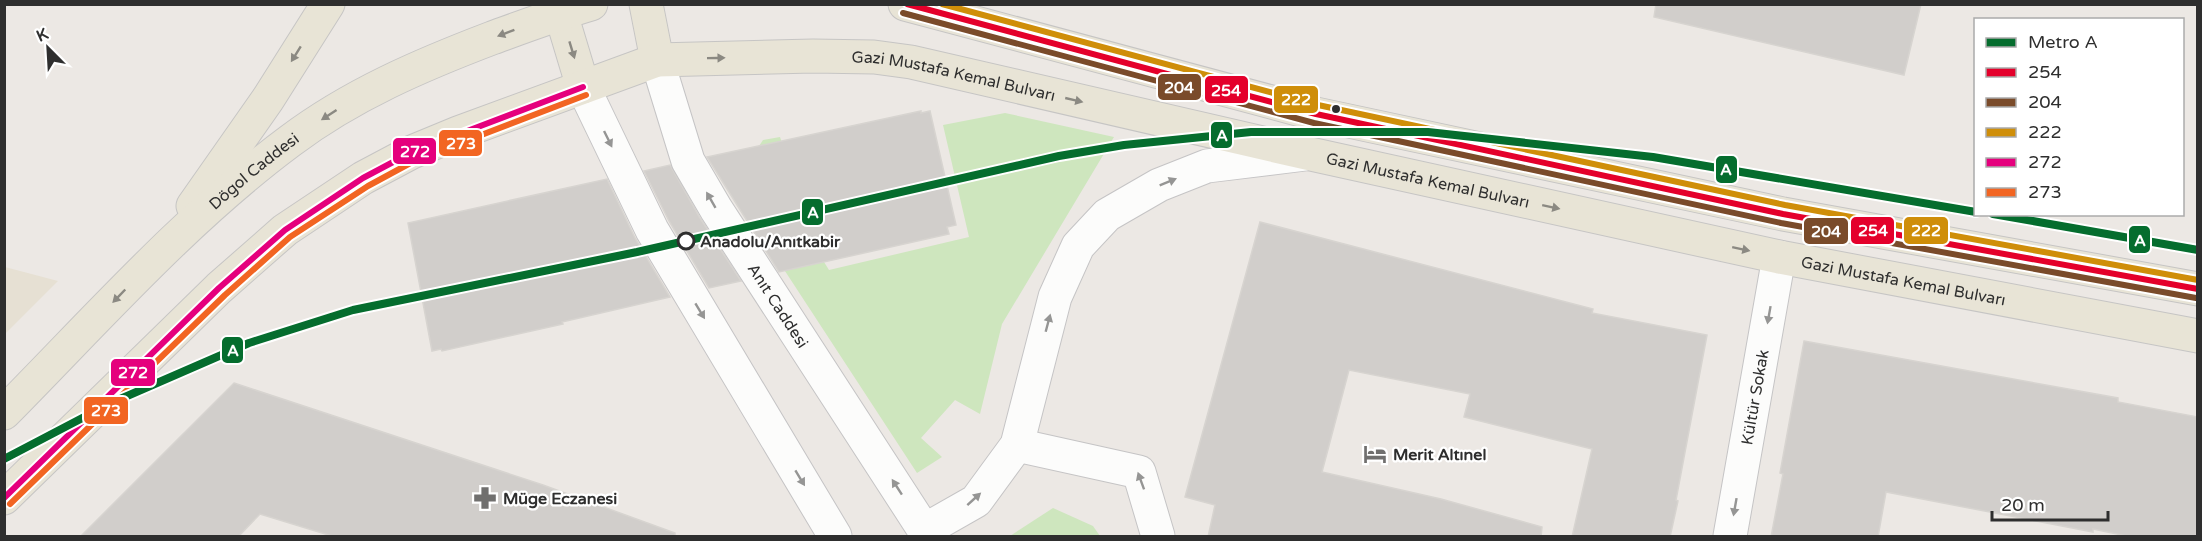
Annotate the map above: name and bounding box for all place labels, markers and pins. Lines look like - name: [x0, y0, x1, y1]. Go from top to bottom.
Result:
- unlabelled marker: [1330, 103, 1342, 115]
- marker: Anadolu/Anıtkabir: [677, 232, 695, 250]
- place label: Anadolu/Anıtkabir: [700, 232, 841, 252]
- hotel icon: Merit Altınel: [1362, 441, 1388, 467]
- place label: Merit Altınel: [1393, 445, 1486, 465]
- pharmacy icon: Müge Eczanesi: [472, 485, 498, 511]
- place label: Müge Eczanesi: [503, 489, 617, 509]

